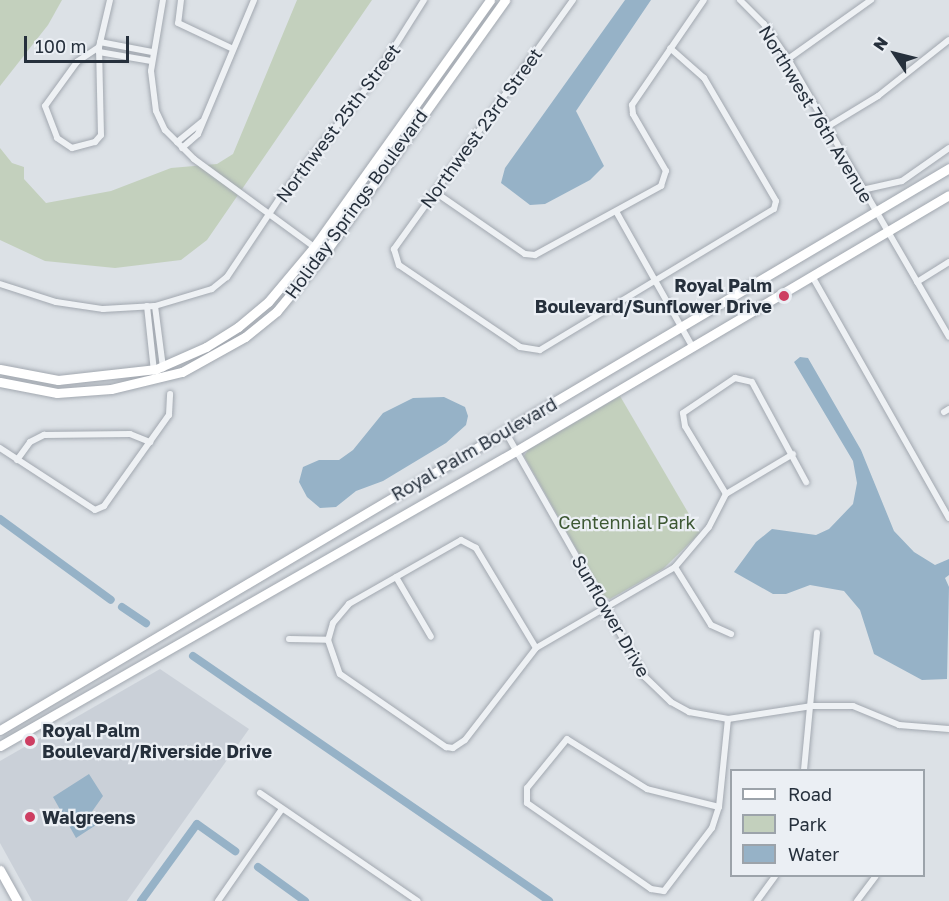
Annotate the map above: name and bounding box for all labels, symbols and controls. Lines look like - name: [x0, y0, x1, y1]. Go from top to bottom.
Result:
- street label: Northwest 76th Avenue: [755, 22, 877, 206]
- scale bar: [27, 24, 132, 62]
- north arrow: [865, 24, 925, 84]
- text: N: [869, 33, 892, 54]
- text: 100 m: [35, 35, 86, 57]
- street label: Northwest 25th Street: [271, 39, 405, 207]
- street label: Northwest 23rd Street: [416, 44, 546, 212]
- street label: Holiday Springs Boulevard: [280, 105, 432, 303]
- place label: Royal Palm Boulevard/Sunflower Drive: [535, 275, 772, 318]
- marker: Royal Palm Boulevard/Sunflower Drive: [777, 289, 791, 303]
- street label: Royal Palm Boulevard: [387, 393, 561, 505]
- park label: Centennial Park: [558, 511, 696, 533]
- street label: Sunflower Drive: [567, 551, 655, 681]
- place label: Royal Palm Boulevard/Riverside Drive: [42, 720, 272, 762]
- marker: Royal Palm Boulevard/Riverside Drive: [23, 734, 37, 748]
- legend: [730, 769, 925, 877]
- text: Road: [788, 783, 832, 805]
- place label: Walgreens: [42, 806, 136, 828]
- marker: Walgreens: [23, 810, 37, 824]
- text: Park: [788, 813, 827, 835]
- text: Water: [788, 843, 839, 865]

